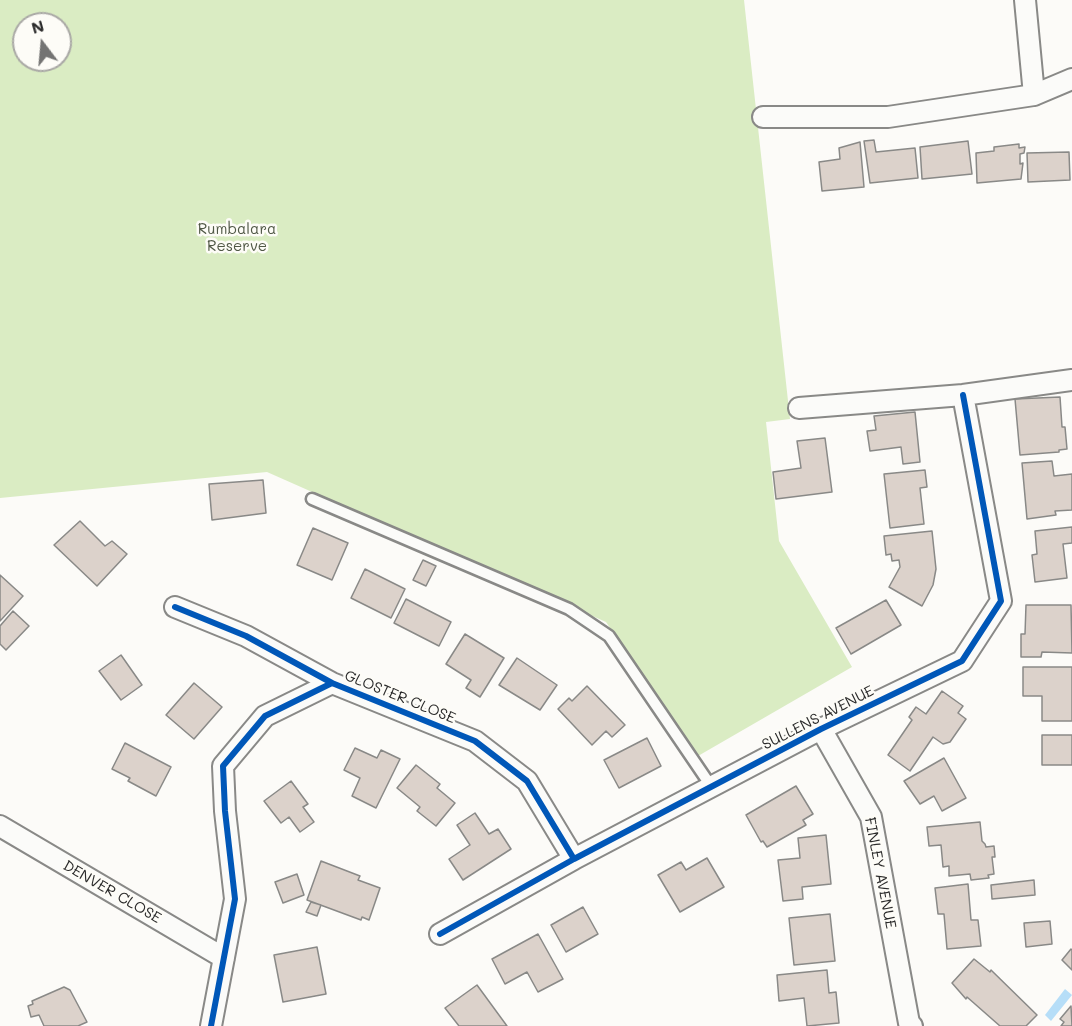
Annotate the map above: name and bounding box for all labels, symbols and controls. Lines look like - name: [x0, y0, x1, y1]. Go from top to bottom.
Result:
- north arrow: [12, 12, 72, 72]
- text: N: [29, 14, 46, 38]
- park label: Rumbalara Reserve: [198, 220, 276, 255]
- street label: GLOSTER CLOSE: [342, 667, 458, 727]
- street label: SULLENS AVENUE: [759, 682, 877, 754]
- street label: FINLEY AVENUE: [860, 816, 900, 930]
- street label: DENVER CLOSE: [60, 857, 164, 927]

